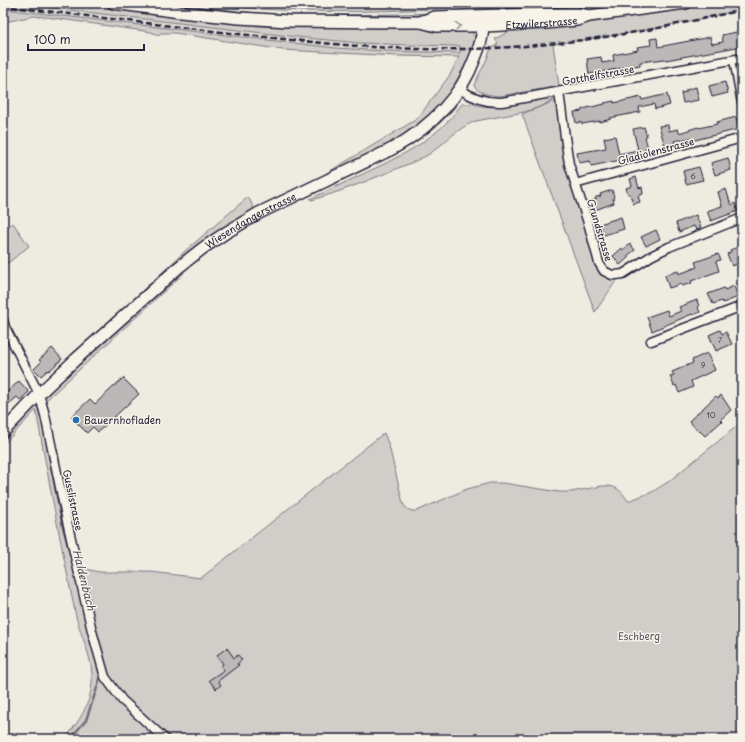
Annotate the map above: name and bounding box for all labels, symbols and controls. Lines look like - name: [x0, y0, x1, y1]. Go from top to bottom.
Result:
- street label: Etzwilerstrasse: [505, 12, 578, 32]
- one-way arrow: [455, 22, 461, 30]
- scale bar: [28, 26, 144, 52]
- text: 100 m: [34, 30, 71, 48]
- street label: Gotthelfstrasse: [561, 61, 635, 88]
- street label: Gladiolenstrasse: [616, 133, 696, 168]
- house number: 6: [690, 170, 696, 182]
- street label: Wiesendangerstrasse: [202, 188, 298, 252]
- street label: Grundstrasse: [584, 197, 617, 263]
- house number: 7: [718, 334, 723, 346]
- house number: 9: [701, 359, 706, 371]
- house number: 10: [706, 409, 716, 421]
- place label: Bauernhofladen: [84, 412, 161, 427]
- marker: Bauernhofladen: [71, 415, 81, 425]
- street label: Gusslistrasse: [60, 468, 87, 532]
- water label: Haldenbach: [69, 548, 100, 613]
- park label: Eschberg: [618, 628, 660, 643]

